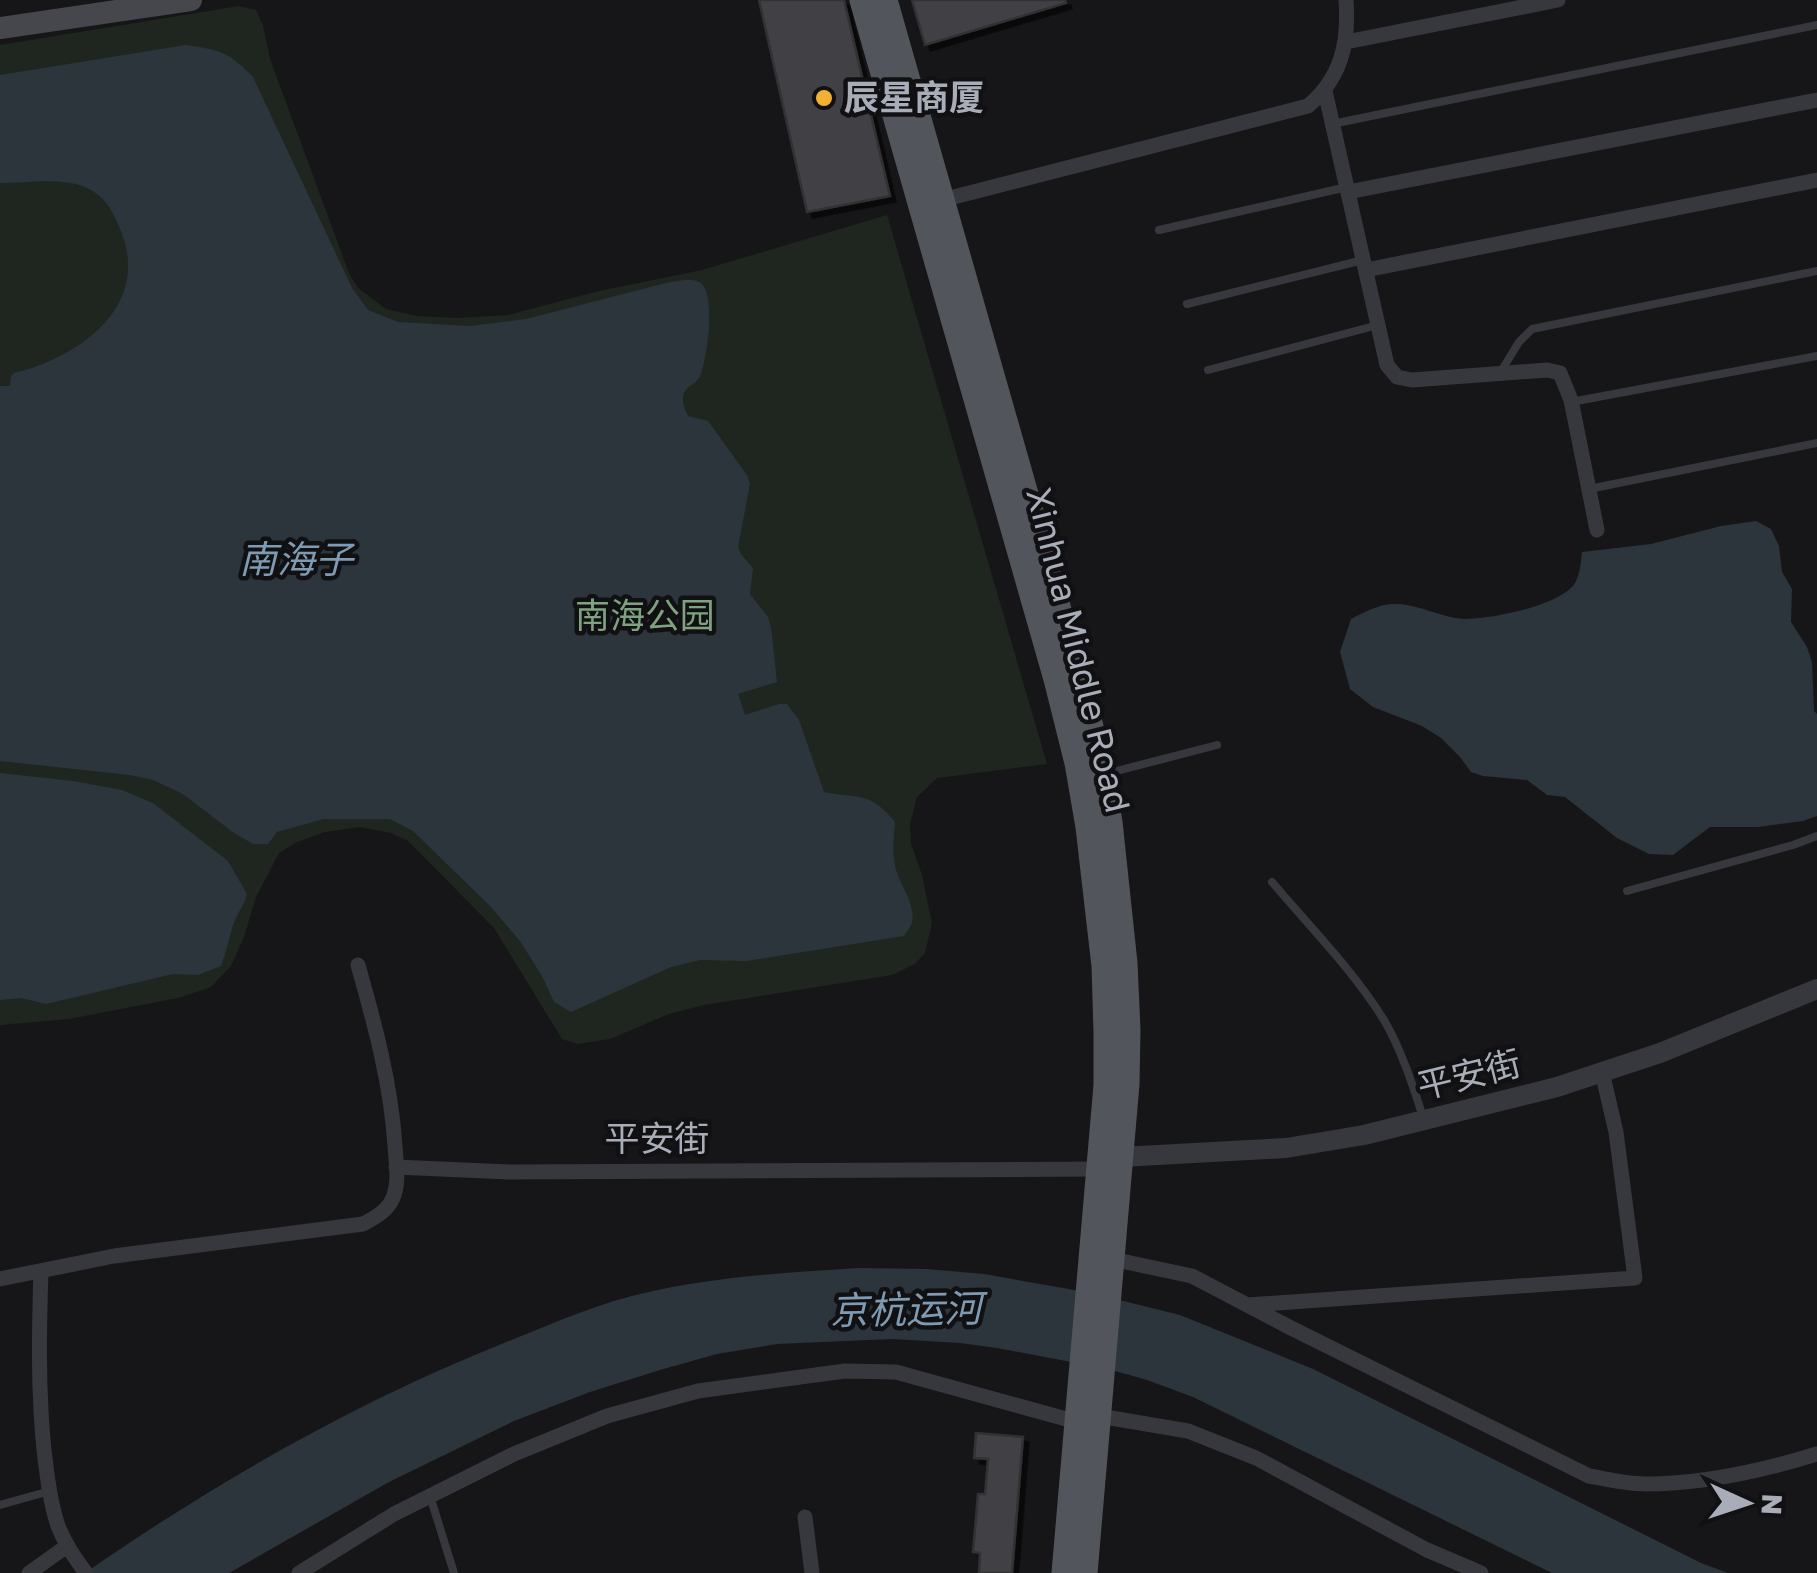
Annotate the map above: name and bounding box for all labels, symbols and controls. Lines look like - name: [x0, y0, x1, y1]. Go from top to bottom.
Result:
- place label: 辰星商厦: [844, 76, 984, 118]
- marker: 辰星商厦: [813, 87, 835, 109]
- street label: Xinhua Middle Road: [1018, 483, 1140, 817]
- water label: 南海子: [239, 536, 356, 581]
- park label: 南海公园: [575, 594, 715, 636]
- street label: 平安街: [1413, 1041, 1525, 1107]
- street label: 平安街: [604, 1117, 710, 1159]
- water label: 京杭运河: [830, 1285, 989, 1332]
- north arrow: [1697, 1453, 1797, 1553]
- text: N: [1755, 1493, 1789, 1516]

